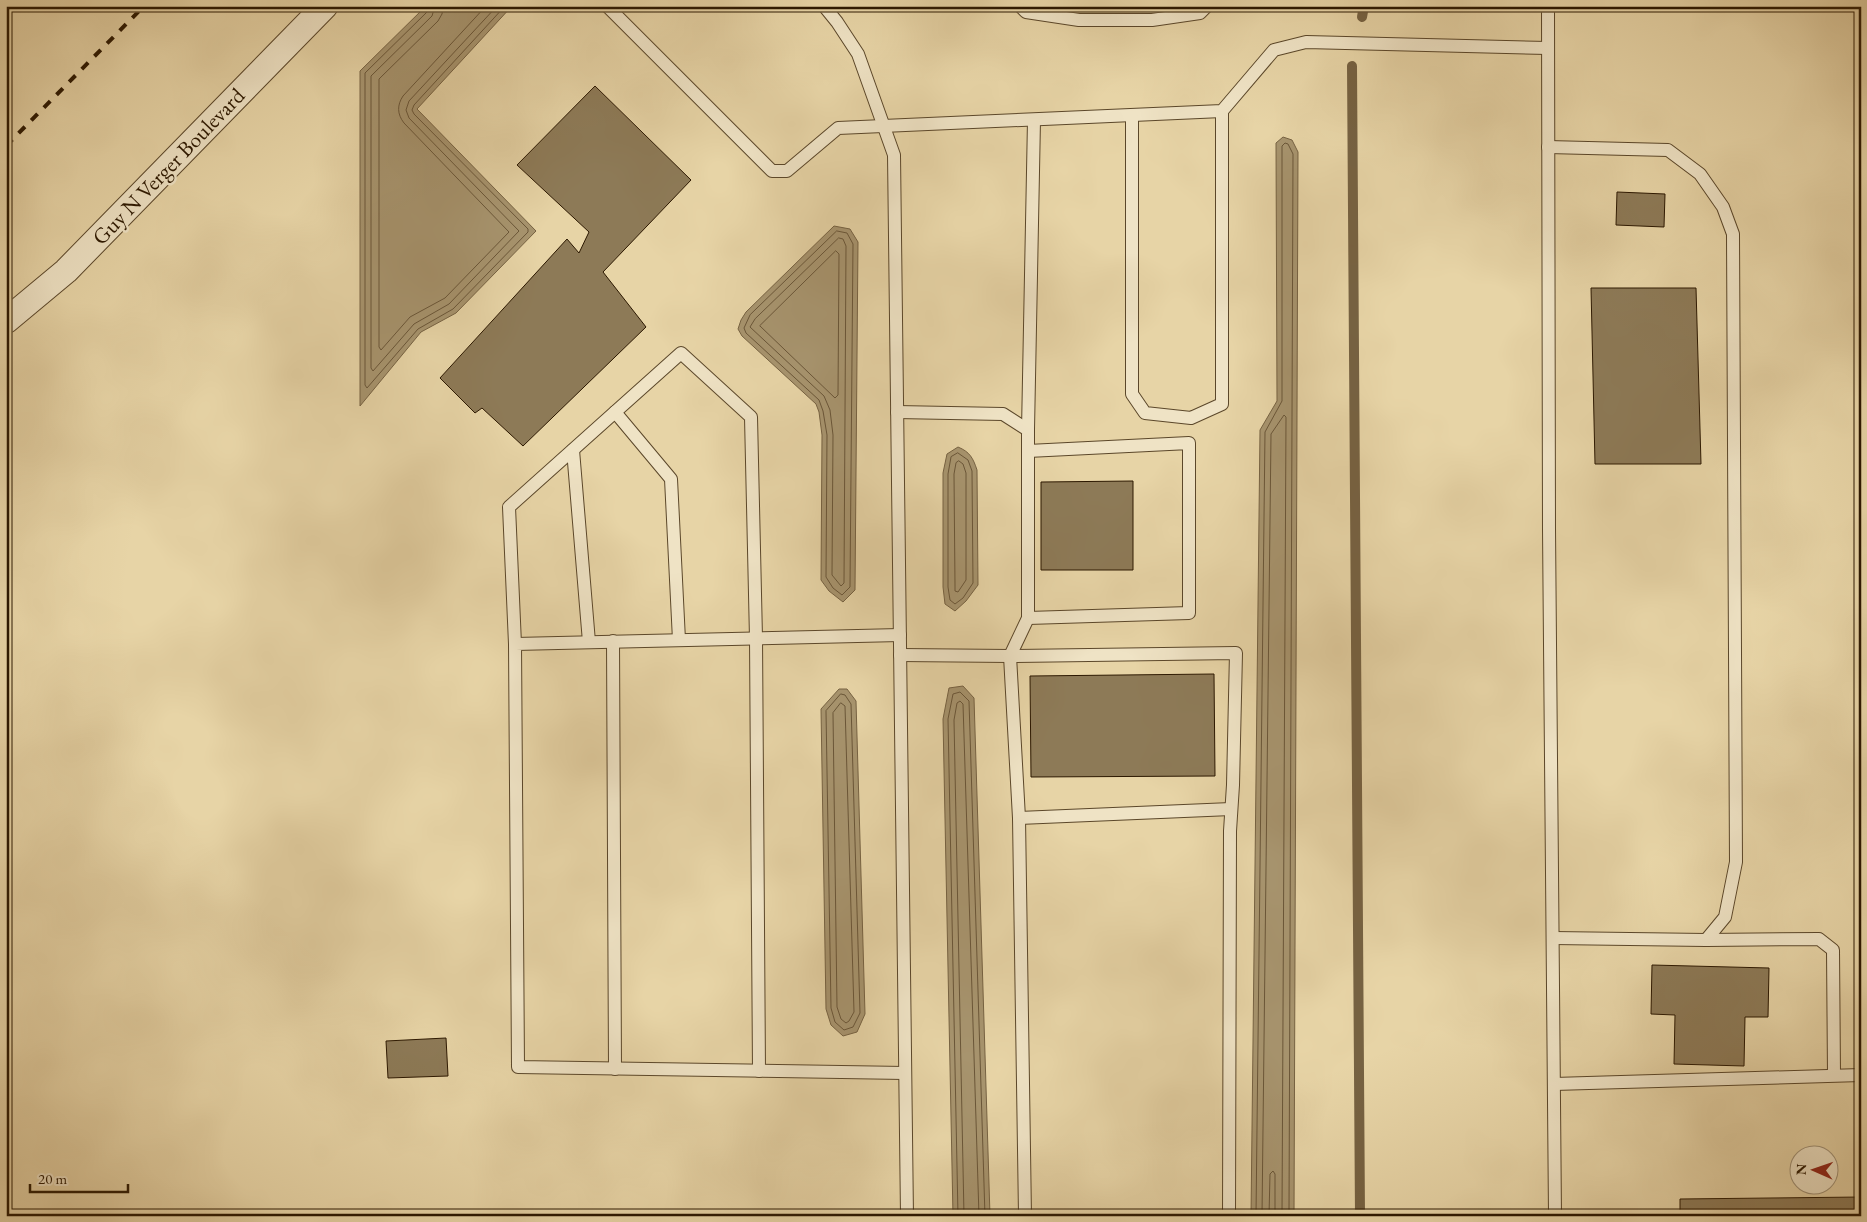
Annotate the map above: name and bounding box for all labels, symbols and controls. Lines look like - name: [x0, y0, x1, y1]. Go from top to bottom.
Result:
- street label: Guy N Verger Boulevard: [86, 81, 252, 251]
- north arrow: [1790, 1144, 1840, 1194]
- scale bar: [30, 1162, 128, 1194]
- text: N: [1792, 1163, 1810, 1176]
- text: 20 m: [38, 1169, 67, 1188]

